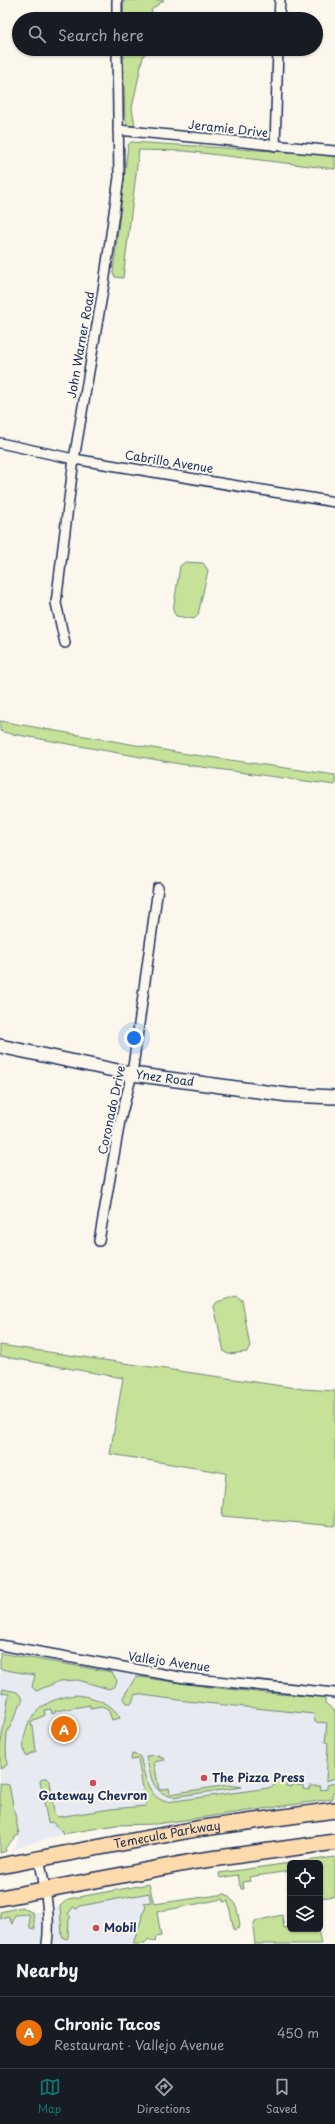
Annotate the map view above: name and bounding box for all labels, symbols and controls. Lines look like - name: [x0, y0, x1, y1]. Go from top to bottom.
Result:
- search box: [12, 12, 323, 56]
- icon: search: [26, 23, 48, 45]
- text: Search here: [58, 23, 144, 46]
- street label: Jeramie Drive: [187, 115, 269, 141]
- street label: John Warner Road: [62, 290, 98, 400]
- street label: Cabrillo Avenue: [123, 445, 215, 477]
- your location: [124, 1028, 144, 1048]
- street label: Coronado Drive: [93, 1064, 129, 1156]
- street label: Ynez Road: [134, 1065, 195, 1090]
- street label: Vallejo Avenue: [127, 1646, 212, 1676]
- pin: A: [51, 1714, 77, 1744]
- place label: The Pizza Press: [212, 1768, 305, 1786]
- marker: The Pizza Press: [199, 1773, 209, 1783]
- marker: Gateway Chevron: [88, 1778, 98, 1788]
- place label: Gateway Chevron: [39, 1786, 147, 1804]
- street label: Temecula Parkway: [112, 1816, 222, 1852]
- map controls: [287, 1860, 323, 1932]
- button: locate: [287, 1860, 323, 1896]
- button: layers: [287, 1896, 323, 1932]
- place label: Mobil: [104, 1918, 137, 1936]
- marker: Mobil: [91, 1923, 101, 1933]
- text: Nearby: [16, 1957, 78, 1983]
- text: Chronic Tacos: [54, 2012, 160, 2035]
- text: A: [24, 2023, 34, 2042]
- text: 450 m: [277, 2023, 319, 2042]
- text: Restaurant · Vallejo Avenue: [54, 2035, 224, 2054]
- tab: Map: [38, 2076, 61, 2117]
- tab: Directions: [137, 2076, 190, 2117]
- tab: Saved: [266, 2076, 297, 2117]

